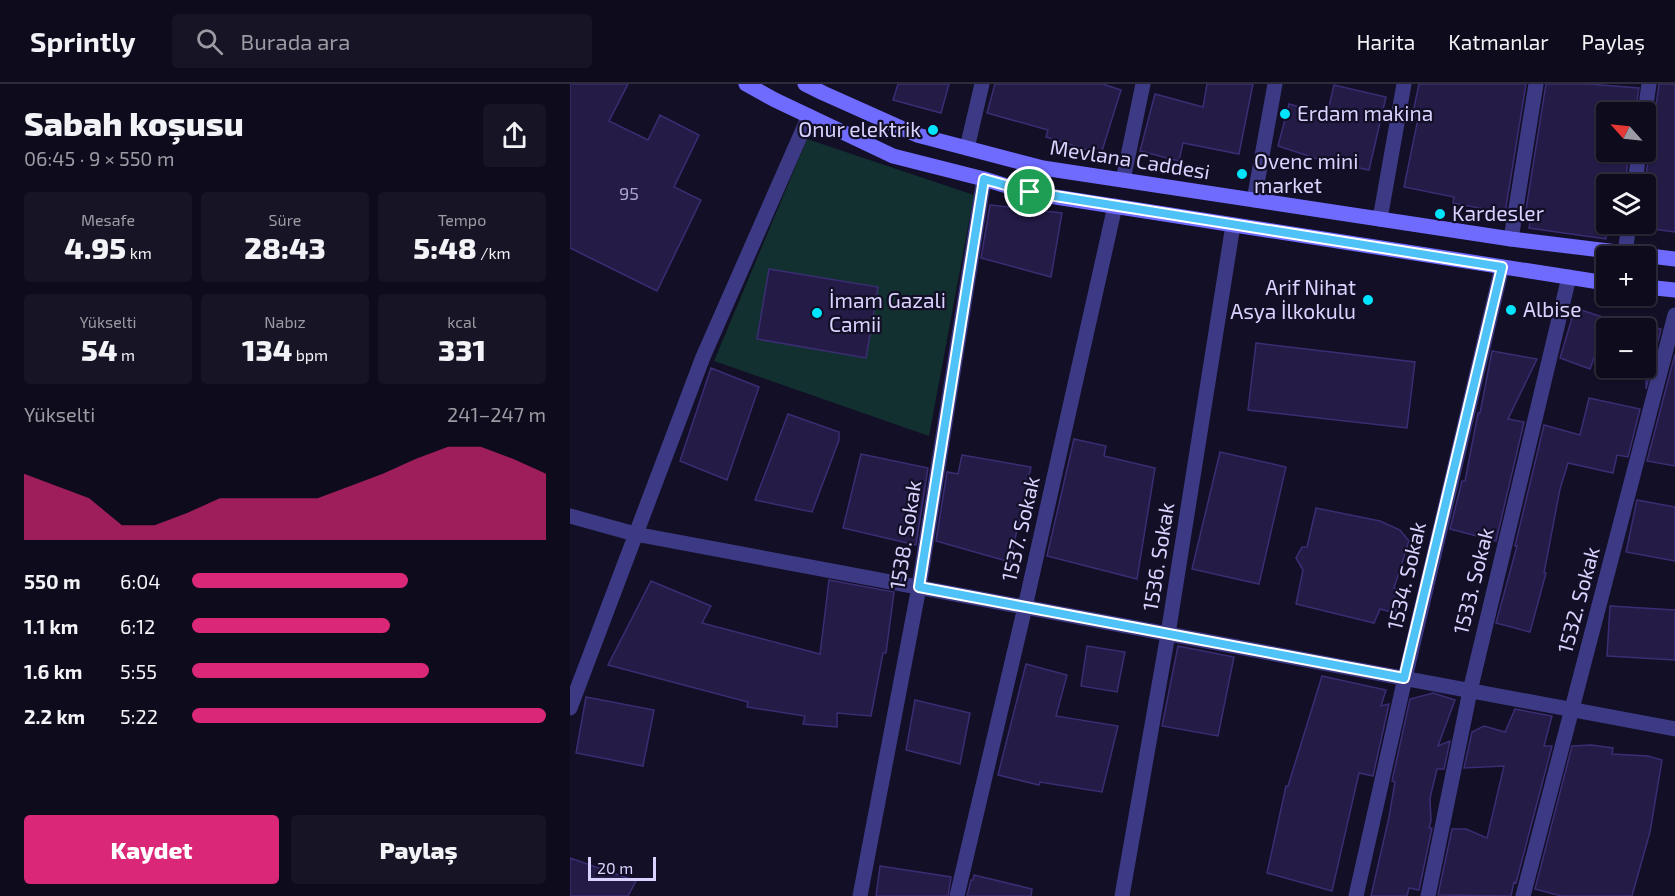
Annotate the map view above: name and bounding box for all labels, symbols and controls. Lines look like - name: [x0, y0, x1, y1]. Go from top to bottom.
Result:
- search box: [172, 14, 592, 68]
- text: Sprintly: [30, 24, 136, 58]
- icon: search: [193, 25, 226, 58]
- text: Burada ara: [241, 28, 350, 54]
- text: Harita: [1357, 29, 1415, 54]
- text: Katmanlar: [1448, 29, 1549, 54]
- text: Paylaş: [1582, 29, 1645, 54]
- place label: Erdam makina: [1297, 100, 1433, 125]
- north arrow: [1596, 102, 1656, 162]
- map controls: [1596, 102, 1656, 378]
- text: Sabah koşusu: [24, 103, 244, 143]
- button: share: [483, 104, 546, 167]
- marker: Erdam makina: [1278, 107, 1292, 121]
- place label: Onur elektrik: [798, 116, 921, 141]
- marker: Onur elektrik: [926, 123, 940, 137]
- street label: Mevlana Caddesi: [1048, 134, 1212, 184]
- text: 06:45 · 9 × 550 m: [24, 146, 174, 170]
- place label: Ovenc mini market: [1254, 148, 1359, 197]
- pin: [1004, 166, 1055, 217]
- marker: Ovenc mini market: [1235, 167, 1249, 181]
- button: layers: [1596, 174, 1656, 234]
- icon: arrive: [1013, 175, 1046, 208]
- house number: 95: [619, 182, 639, 204]
- place label: Kardesler: [1452, 200, 1545, 225]
- marker: Kardesler: [1433, 207, 1447, 221]
- text: Mesafe: [81, 210, 135, 229]
- text: Süre: [269, 210, 301, 229]
- text: Tempo: [438, 210, 486, 229]
- text: 4.95: [64, 229, 126, 265]
- text: 28:43: [244, 229, 326, 265]
- text: 5:48: [413, 229, 477, 265]
- text: km: [126, 243, 152, 262]
- text: /km: [477, 243, 511, 262]
- button: +: [1596, 246, 1656, 306]
- place label: Arif Nihat Asya İlkokulu: [1230, 274, 1356, 323]
- place label: İmam Gazali Camii: [829, 287, 946, 336]
- marker: Arif Nihat Asya İlkokulu: [1361, 293, 1375, 307]
- place label: Albise: [1523, 296, 1581, 321]
- marker: Albise: [1504, 303, 1518, 317]
- marker: İmam Gazali Camii: [810, 306, 824, 320]
- text: Yükselti: [80, 312, 136, 331]
- text: Nabız: [264, 312, 306, 331]
- text: kcal: [447, 312, 477, 331]
- button: −: [1596, 318, 1656, 378]
- text: 54: [81, 331, 117, 367]
- text: 134: [242, 331, 292, 367]
- text: 331: [438, 331, 486, 367]
- text: m: [117, 345, 135, 364]
- text: bpm: [292, 345, 328, 364]
- text: Yükselti: [24, 402, 95, 426]
- text: 241–247 m: [447, 402, 546, 426]
- street label: 1537. Sokak: [995, 473, 1044, 584]
- street label: 1538. Sokak: [884, 478, 926, 591]
- street label: 1536. Sokak: [1137, 500, 1178, 613]
- street label: 1534. Sokak: [1381, 519, 1430, 632]
- street label: 1533. Sokak: [1447, 524, 1498, 637]
- street label: 1532. Sokak: [1551, 543, 1604, 656]
- text: 550 m: [24, 569, 81, 593]
- text: 6:04: [120, 569, 161, 593]
- text: 1.1 km: [24, 614, 78, 638]
- text: 6:12: [120, 614, 155, 638]
- text: 1.6 km: [24, 659, 82, 683]
- text: 5:55: [120, 659, 157, 683]
- text: 2.2 km: [24, 704, 85, 728]
- text: 5:22: [120, 704, 158, 728]
- button: Kaydet: [24, 815, 279, 884]
- button: Paylaş: [291, 815, 546, 884]
- scale bar: [588, 854, 656, 882]
- text: 20 m: [597, 858, 633, 877]

